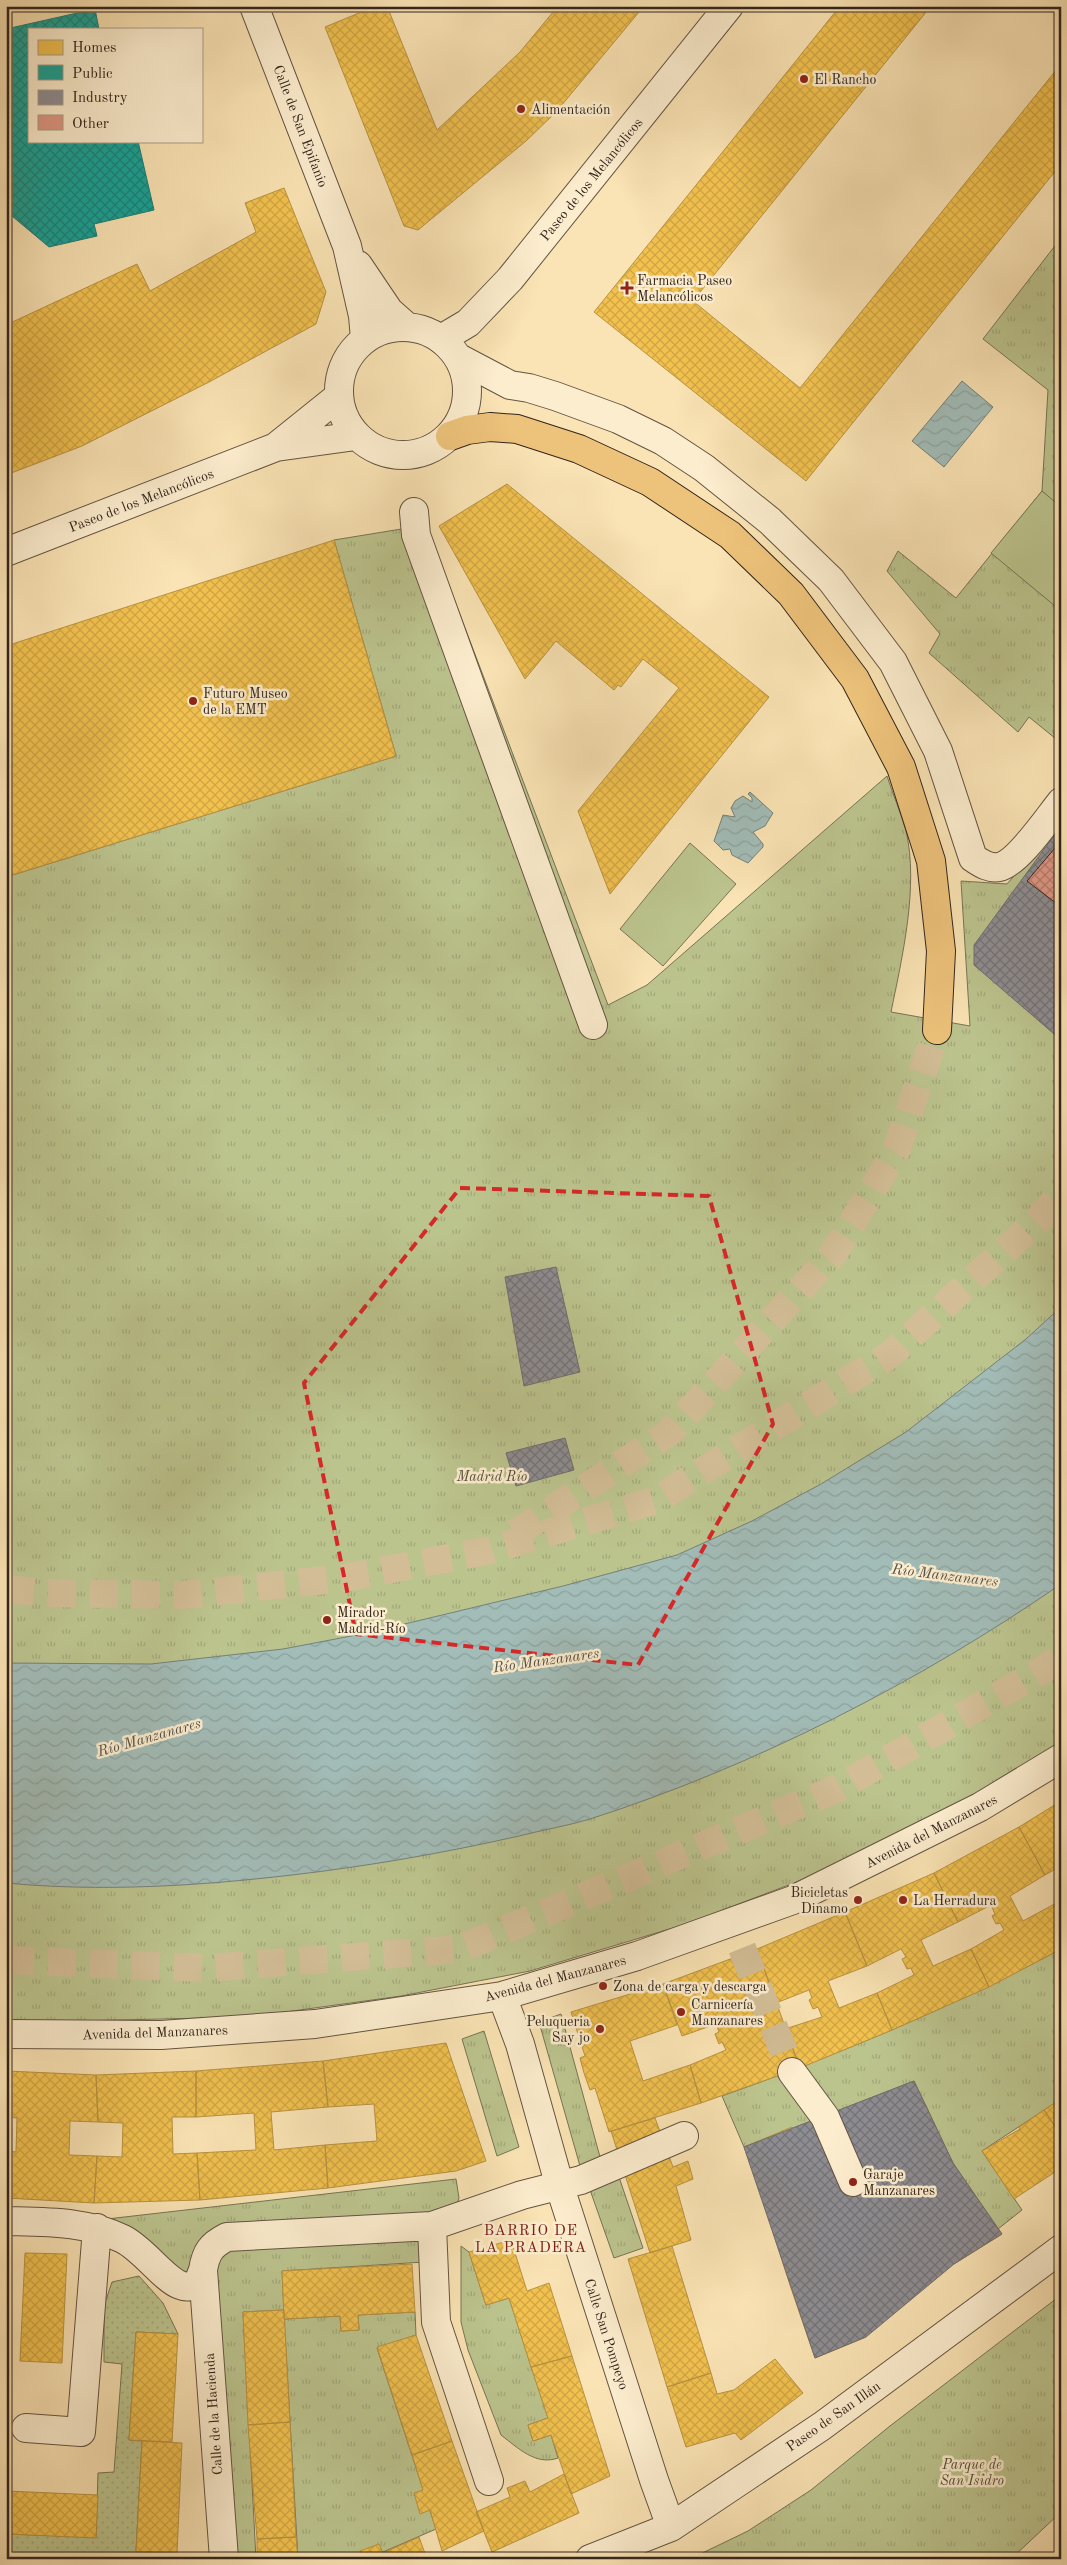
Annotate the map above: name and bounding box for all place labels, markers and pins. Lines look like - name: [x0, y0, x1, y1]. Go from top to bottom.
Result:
- marker: El Rancho: [798, 73, 810, 85]
- place label: El Rancho: [814, 73, 877, 87]
- marker: Alimentación: [515, 103, 527, 115]
- place label: Alimentación: [531, 103, 611, 117]
- place label: Farmacia Paseo Melancólicos: [637, 274, 732, 304]
- marker: Farmacia Paseo Melancólicos: [621, 282, 633, 294]
- place label: Futuro Museo de la EMT: [203, 687, 288, 717]
- marker: Futuro Museo de la EMT: [187, 695, 199, 707]
- place label: Mirador Madrid-Río: [337, 1606, 406, 1636]
- marker: Mirador Madrid-Río: [321, 1614, 333, 1626]
- place label: Bicicletas Dinamo: [790, 1886, 848, 1916]
- marker: Bicicletas Dinamo: [852, 1894, 864, 1906]
- marker: La Herradura: [897, 1894, 909, 1906]
- place label: La Herradura: [913, 1894, 997, 1908]
- marker: Zona de carga y descarga: [597, 1980, 609, 1992]
- place label: Zona de carga y descarga: [613, 1980, 767, 1994]
- place label: Carnicería Manzanares: [691, 1998, 763, 2028]
- marker: Carnicería Manzanares: [675, 2006, 687, 2018]
- place label: Peluqueria Say jo: [526, 2015, 590, 2045]
- marker: Peluqueria Say jo: [594, 2023, 606, 2035]
- place label: Garaje Manzanares: [863, 2168, 935, 2198]
- marker: Garaje Manzanares: [847, 2176, 859, 2188]

